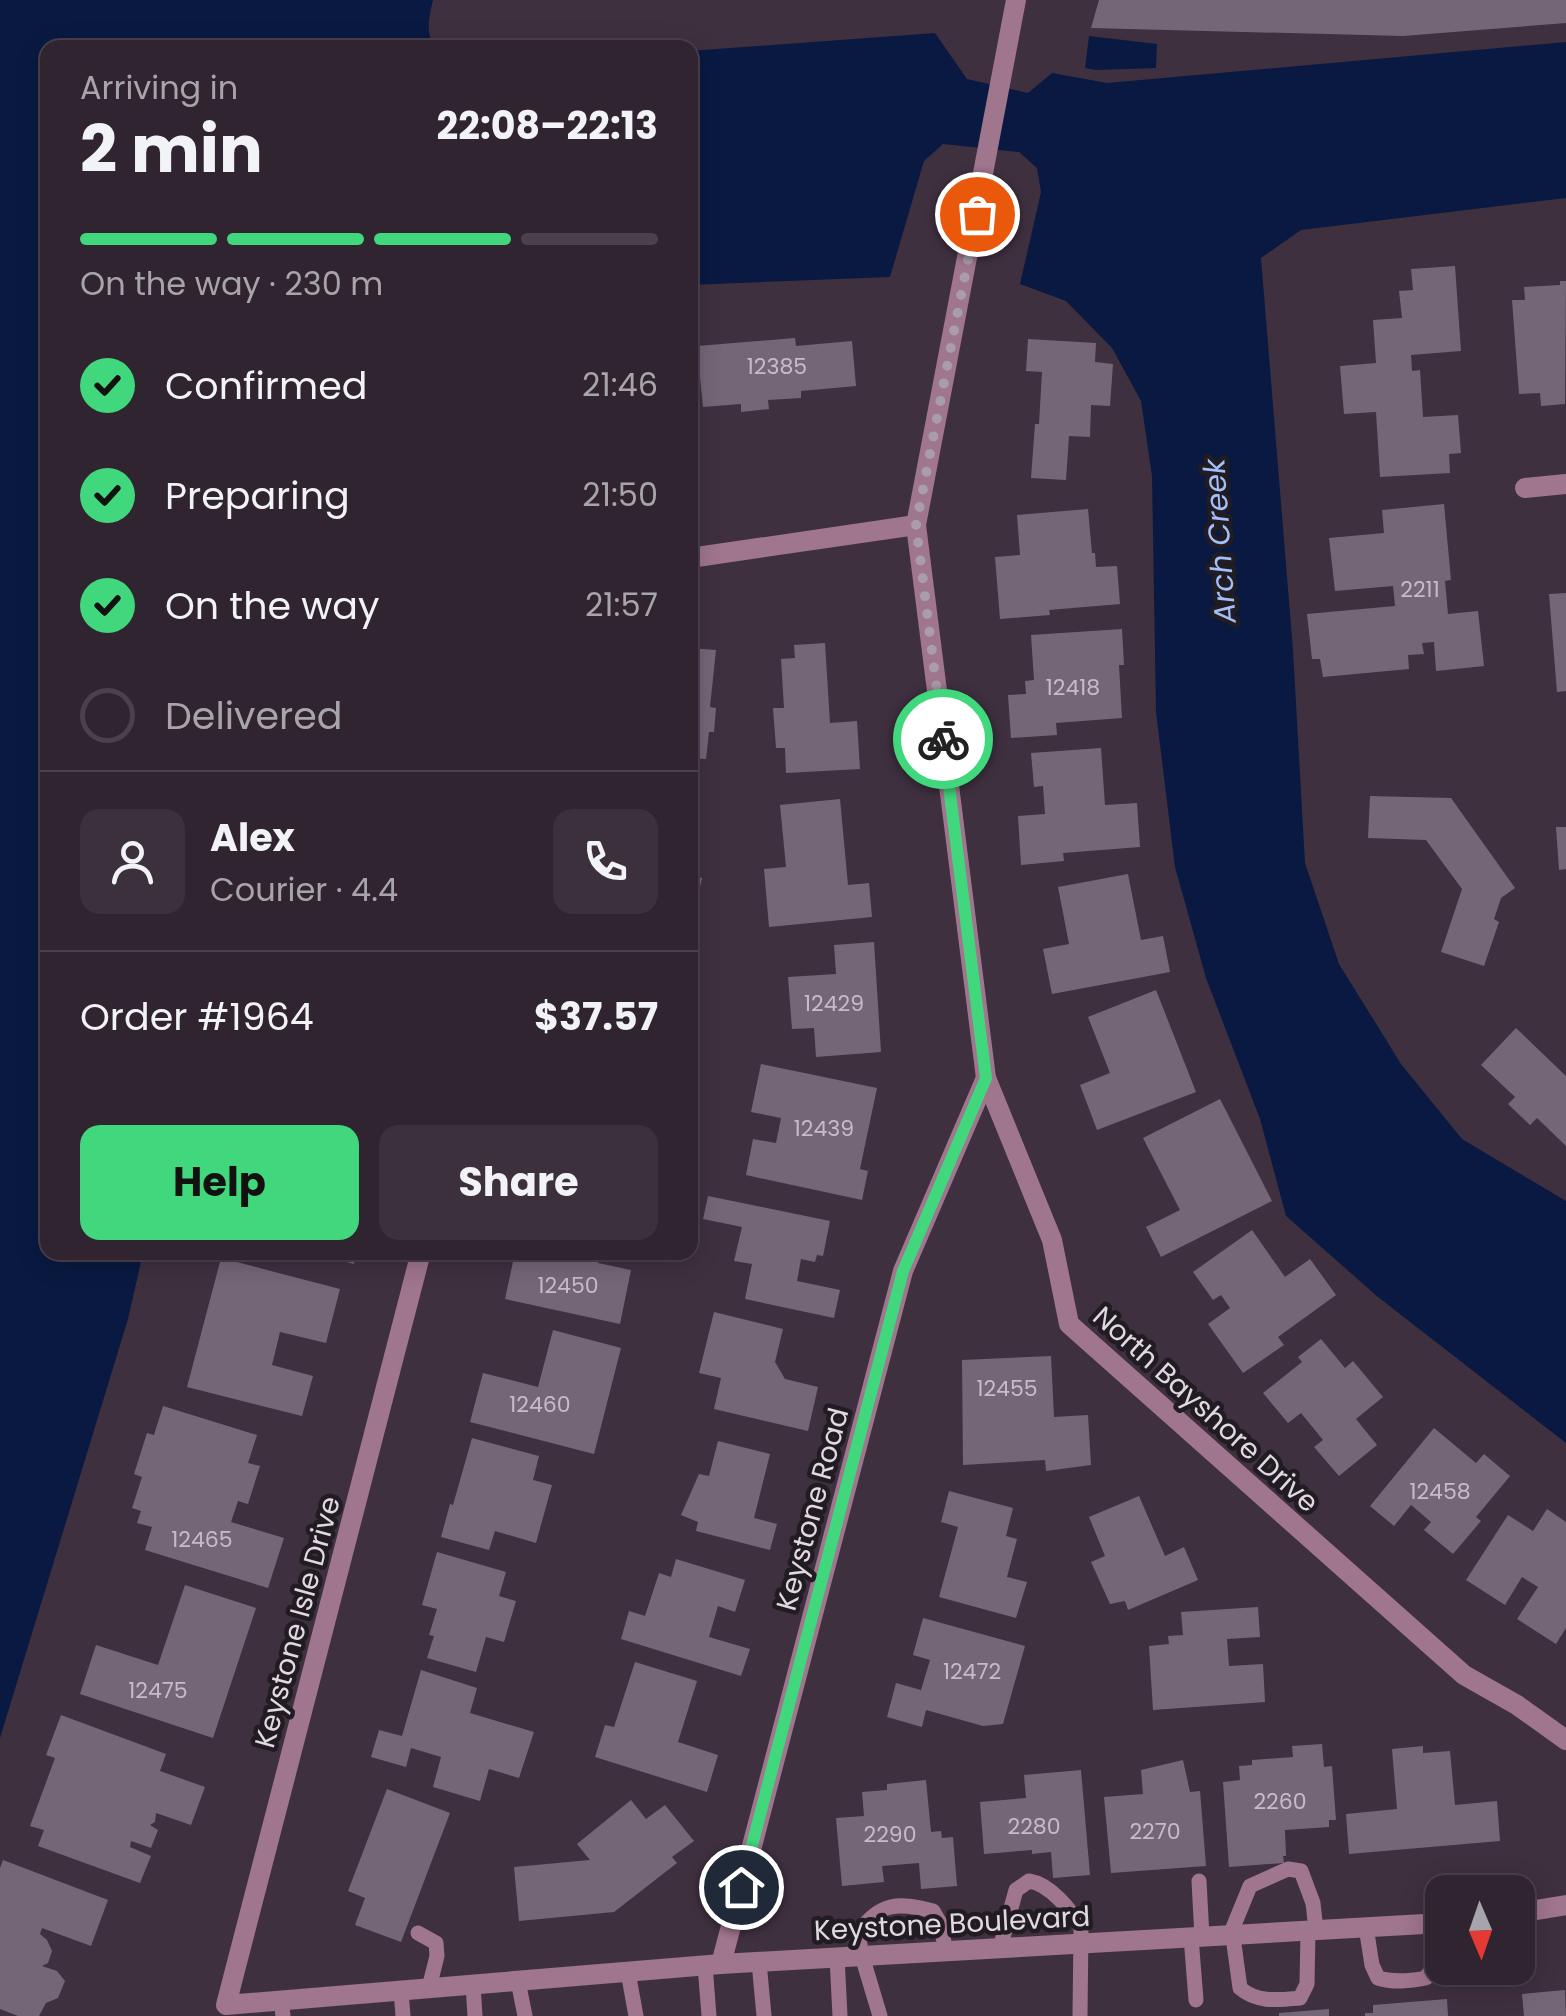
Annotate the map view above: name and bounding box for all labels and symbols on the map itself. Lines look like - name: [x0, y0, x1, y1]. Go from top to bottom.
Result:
- pin: [935, 172, 1020, 257]
- house number: 12385: [747, 351, 807, 382]
- water label: Arch Creek: [1192, 456, 1247, 626]
- house number: 2211: [1400, 574, 1440, 605]
- house number: 12418: [1046, 672, 1100, 703]
- courier: [893, 689, 993, 789]
- house number: 12429: [804, 988, 864, 1019]
- house number: 12439: [794, 1113, 854, 1144]
- house number: 12450: [537, 1270, 599, 1301]
- street label: North Bayshore Drive: [1084, 1297, 1327, 1521]
- house number: 12455: [976, 1373, 1038, 1404]
- house number: 12460: [509, 1389, 571, 1420]
- street label: Keystone Road: [767, 1404, 858, 1615]
- house number: 12458: [1409, 1476, 1471, 1507]
- street label: Keystone Isle Drive: [245, 1492, 350, 1752]
- house number: 12465: [171, 1524, 233, 1555]
- house number: 12472: [943, 1656, 1001, 1687]
- house number: 12475: [128, 1675, 188, 1706]
- house number: 2260: [1253, 1786, 1307, 1817]
- house number: 2280: [1008, 1811, 1061, 1842]
- house number: 2270: [1129, 1816, 1181, 1847]
- house number: 2290: [864, 1819, 916, 1850]
- pin: [699, 1845, 784, 1930]
- north arrow: [1425, 1875, 1535, 1985]
- street label: Keystone Boulevard: [813, 1897, 1091, 1950]

